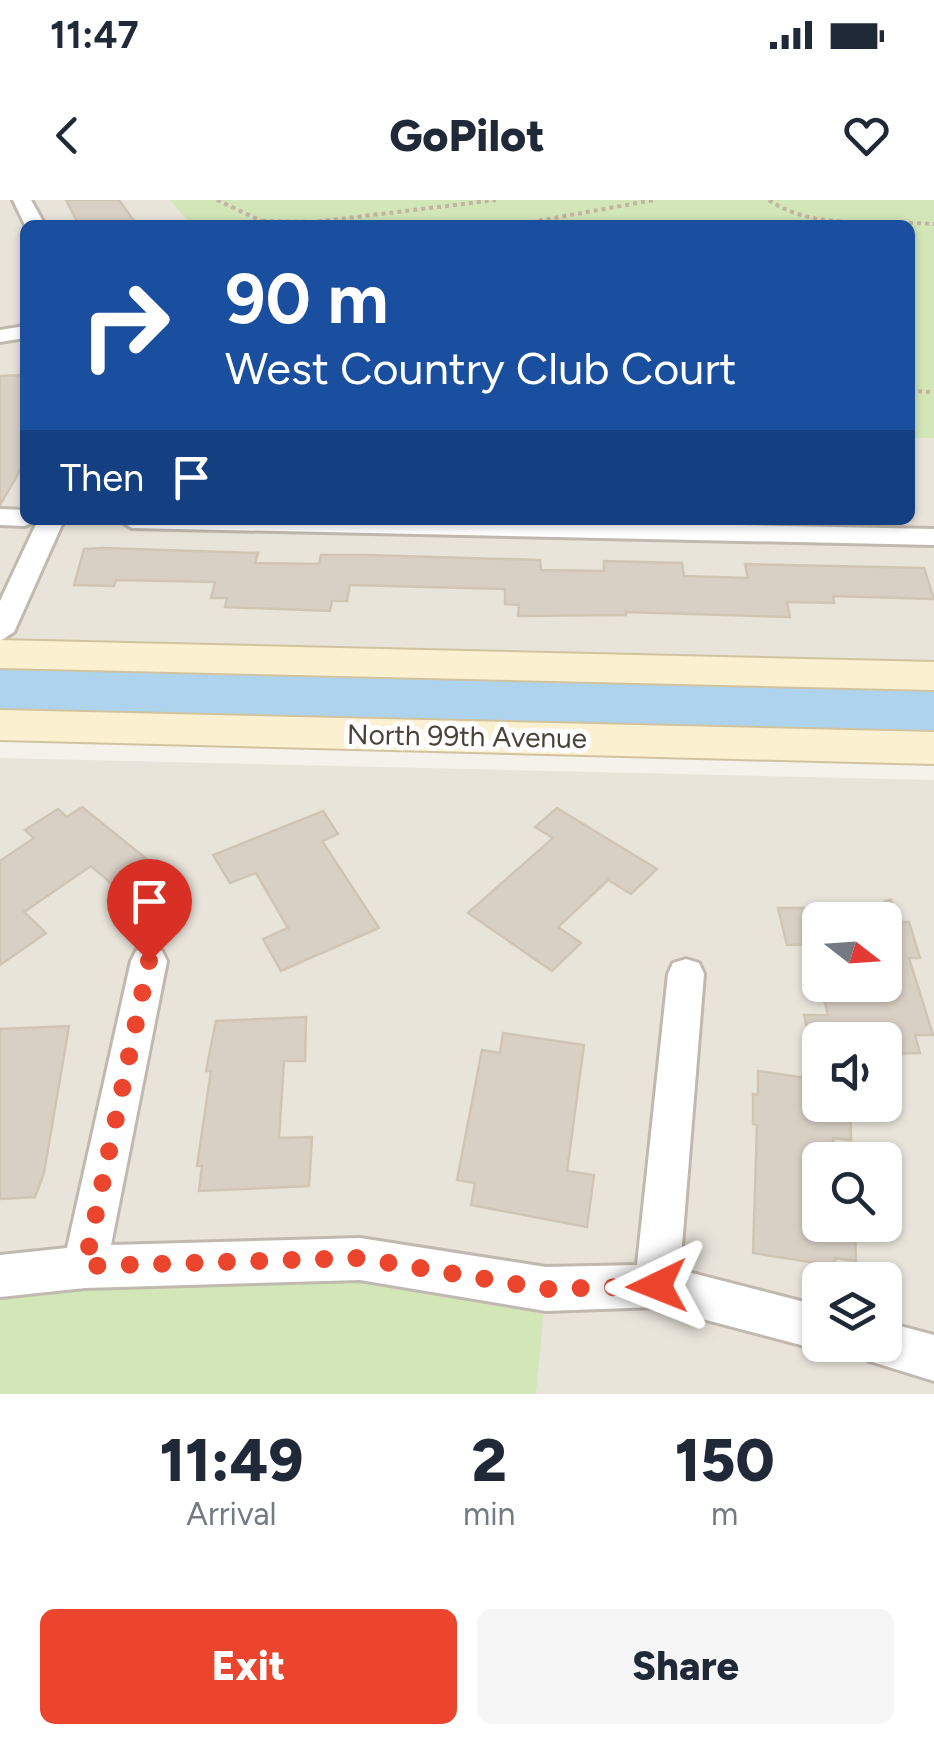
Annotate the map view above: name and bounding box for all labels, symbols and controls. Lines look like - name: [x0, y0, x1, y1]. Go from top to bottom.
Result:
- text: 11:47: [50, 12, 139, 58]
- icon: back: [40, 108, 95, 163]
- text: GoPilot: [389, 108, 545, 162]
- icon: heart: [839, 108, 894, 163]
- text: 90 m: [225, 256, 389, 341]
- icon: right: [60, 260, 190, 390]
- text: West Country Club Court: [225, 341, 737, 395]
- icon: arrive: [164, 450, 219, 505]
- text: Then: [60, 455, 144, 501]
- street label: North 99th Avenue: [347, 717, 587, 755]
- pin: [107, 859, 192, 962]
- icon: arrive: [122, 874, 177, 929]
- north arrow: [802, 902, 902, 1002]
- map controls: [802, 902, 902, 1362]
- button: sound: [802, 1022, 902, 1122]
- button: search: [802, 1142, 902, 1242]
- position arrow: [605, 1234, 709, 1338]
- button: layers: [802, 1262, 902, 1362]
- text: 11:49: [159, 1424, 303, 1496]
- text: 2: [472, 1424, 507, 1496]
- text: 150: [675, 1424, 775, 1496]
- text: Arrival: [186, 1495, 277, 1533]
- text: min: [463, 1495, 515, 1533]
- text: m: [711, 1495, 738, 1533]
- button: Exit: [40, 1609, 457, 1724]
- button: Share: [477, 1609, 894, 1724]

